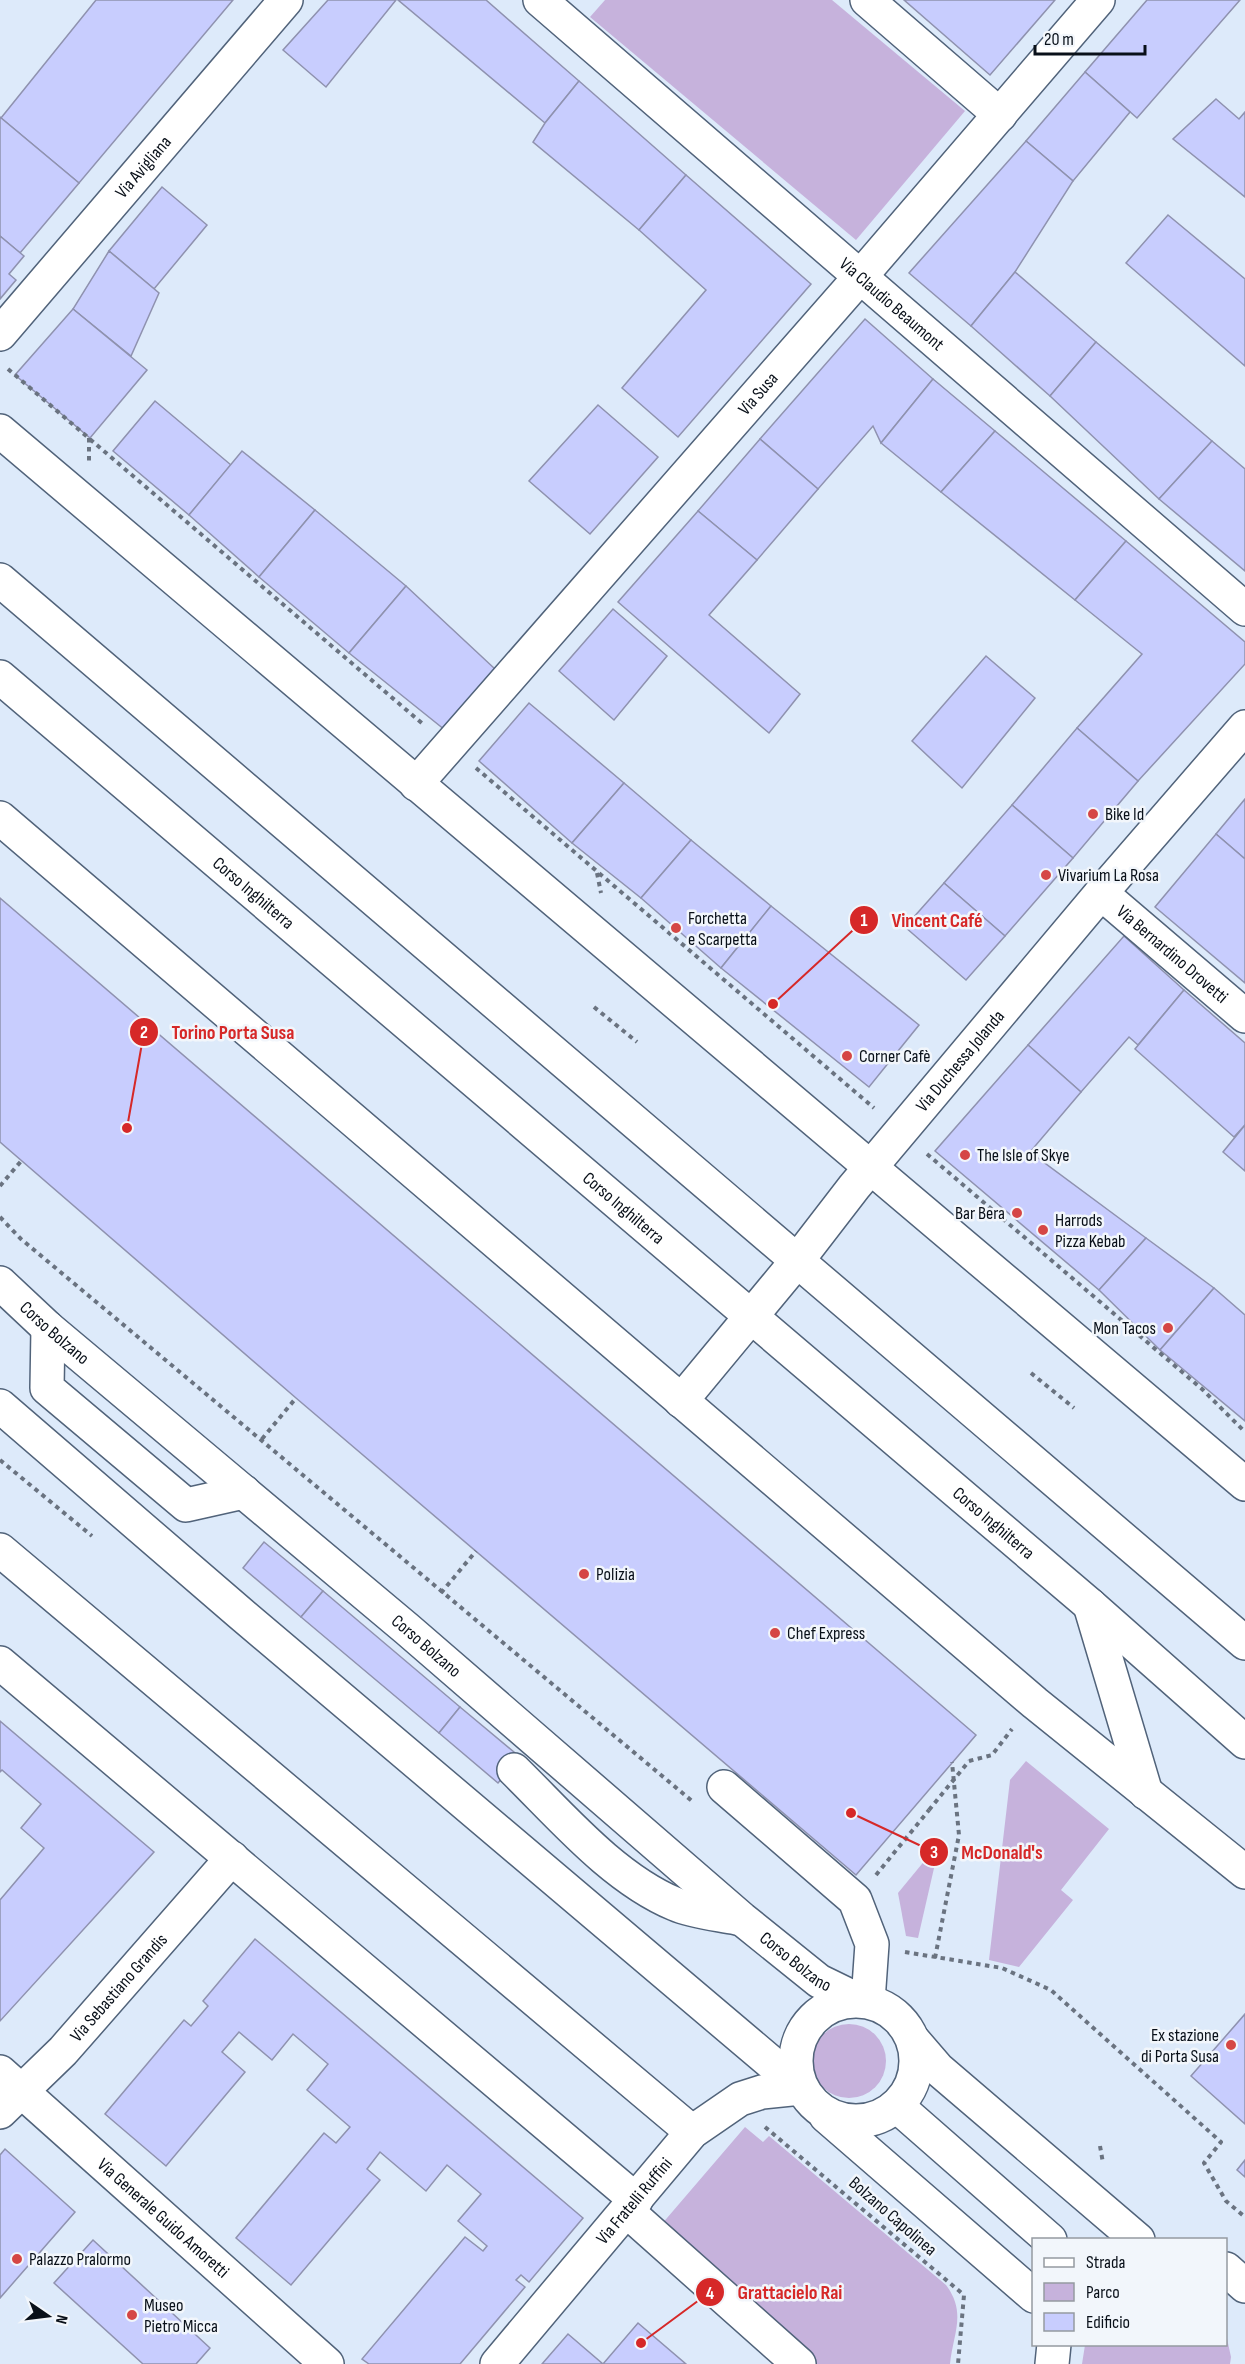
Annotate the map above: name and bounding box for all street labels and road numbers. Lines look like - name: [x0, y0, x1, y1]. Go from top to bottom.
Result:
- street label: Via Avigliana: [111, 132, 176, 203]
- street label: Via Claudio Beaumont: [835, 254, 948, 356]
- street label: Via Susa: [734, 368, 783, 420]
- street label: Corso Inghilterra: [208, 853, 298, 934]
- street label: Via Bernardino Drovetti: [1112, 901, 1232, 1008]
- street label: Via Duchessa Jolanda: [912, 1006, 1009, 1116]
- street label: Corso Inghilterra: [578, 1168, 668, 1249]
- street label: Corso Bolzano: [15, 1297, 93, 1369]
- street label: Corso Inghilterra: [948, 1483, 1038, 1564]
- street label: Corso Bolzano: [387, 1610, 465, 1682]
- street label: Corso Bolzano: [755, 1928, 835, 1996]
- street label: Via Sebastiano Grandis: [66, 1929, 172, 2046]
- street label: Via Generale Guido Amoretti: [93, 2154, 233, 2282]
- street label: Via Fratelli Ruffini: [592, 2154, 677, 2249]
- street label: Bolzano Capolinea: [844, 2173, 941, 2260]

